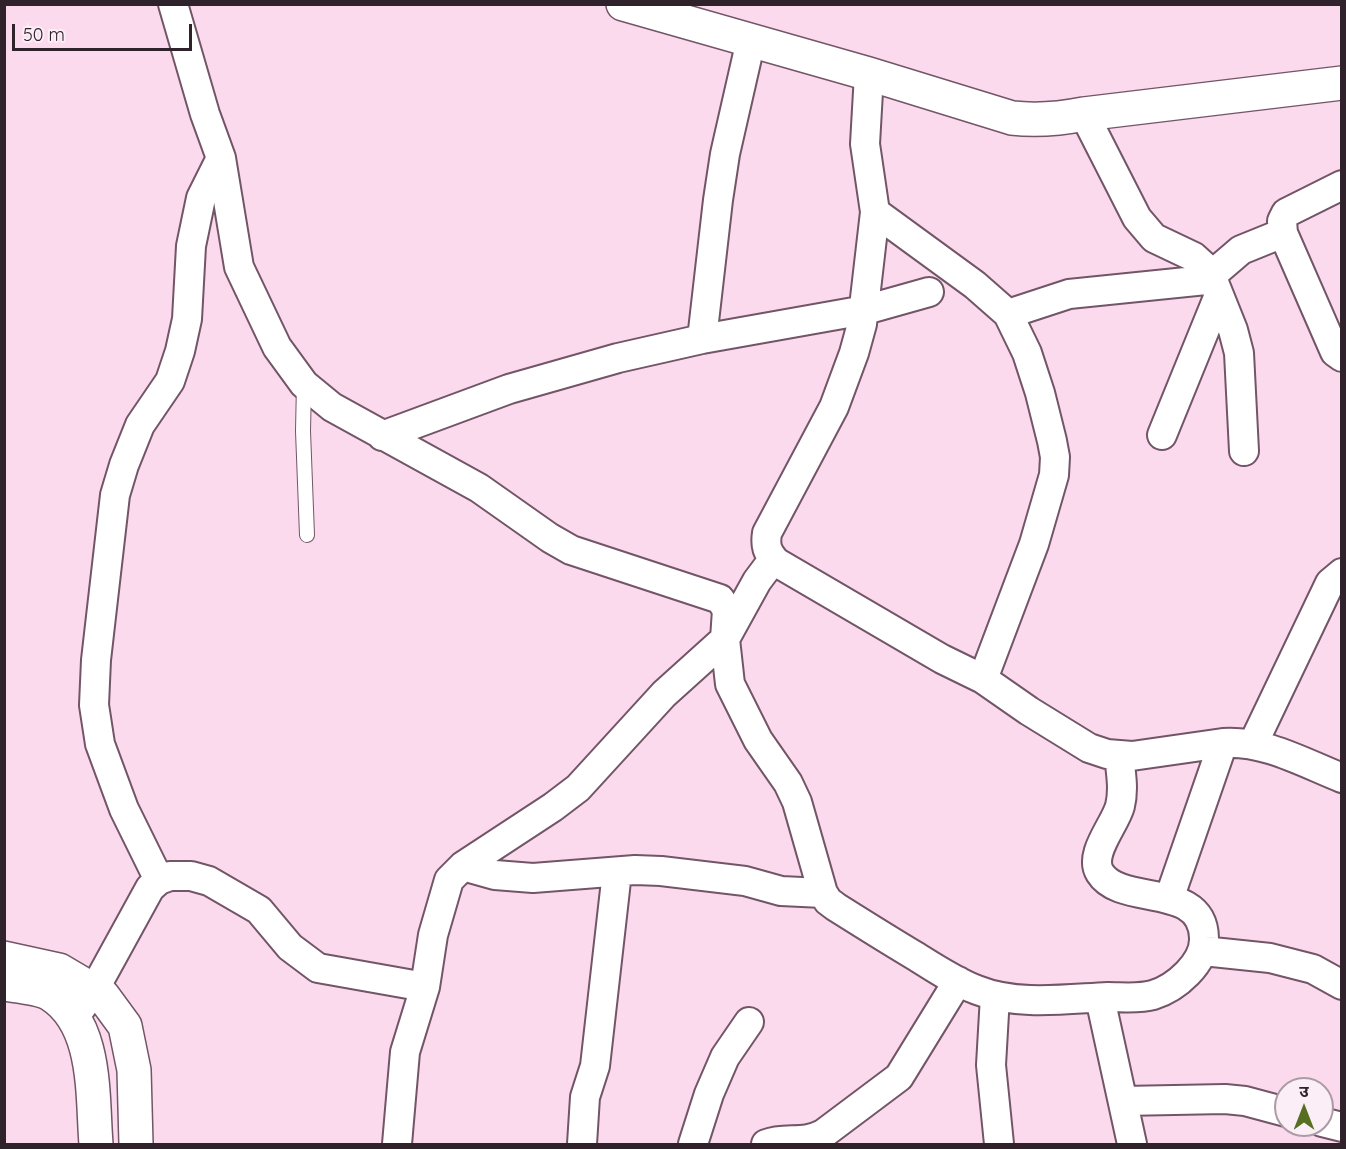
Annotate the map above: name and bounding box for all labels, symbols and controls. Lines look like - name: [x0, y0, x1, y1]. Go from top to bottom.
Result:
- scale bar: [15, 12, 195, 50]
- text: 50 m: [23, 23, 65, 46]
- north arrow: [1274, 1077, 1334, 1137]
- text: उ: [1299, 1081, 1309, 1101]

